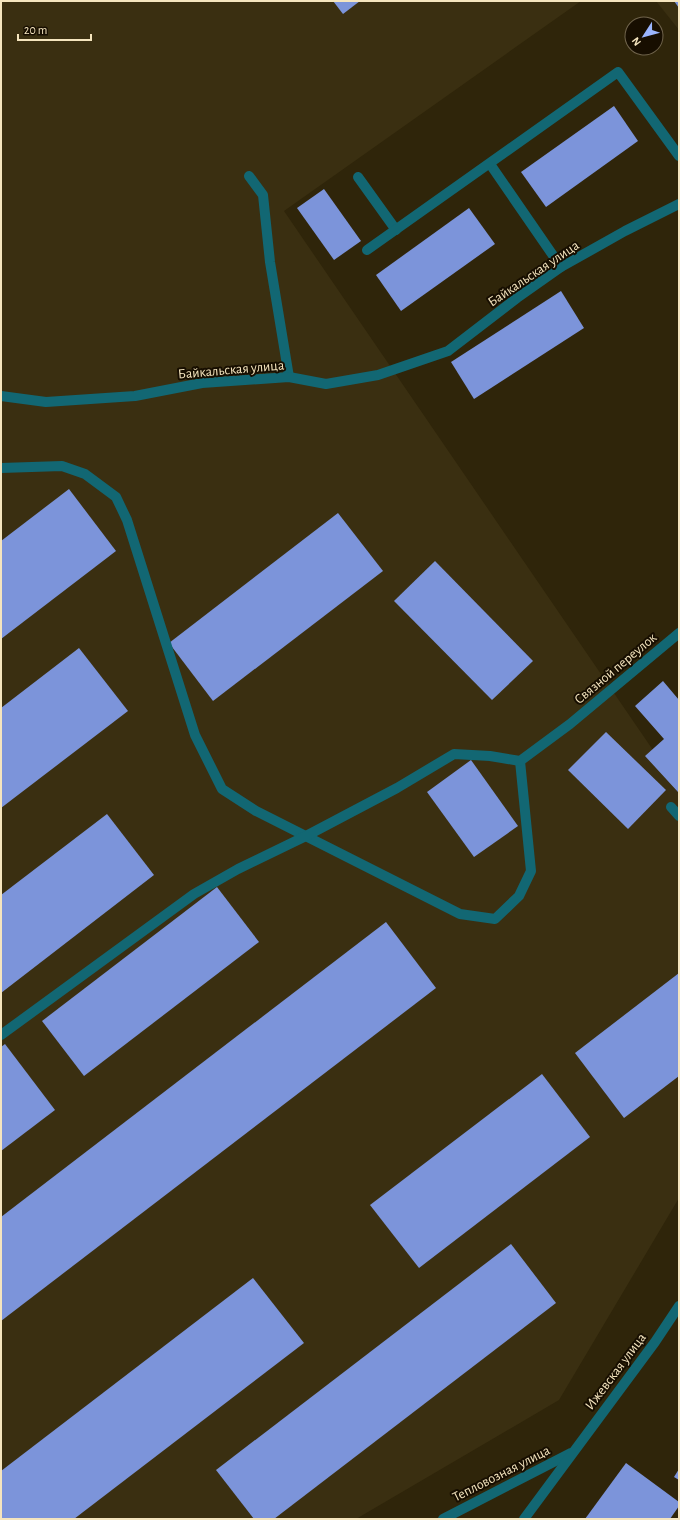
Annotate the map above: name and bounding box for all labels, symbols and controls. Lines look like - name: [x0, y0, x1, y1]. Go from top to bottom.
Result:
- scale bar: [18, 16, 91, 42]
- north arrow: [624, 16, 664, 56]
- text: 20 m: [24, 24, 47, 36]
- text: N: [630, 35, 643, 48]
- street label: Байкальская улица: [485, 238, 582, 309]
- street label: Байкальская улица: [177, 358, 285, 382]
- street label: Связной переулок: [572, 630, 660, 707]
- street label: Ижевская улица: [583, 1330, 649, 1412]
- street label: Тепловозная улица: [451, 1443, 553, 1504]

